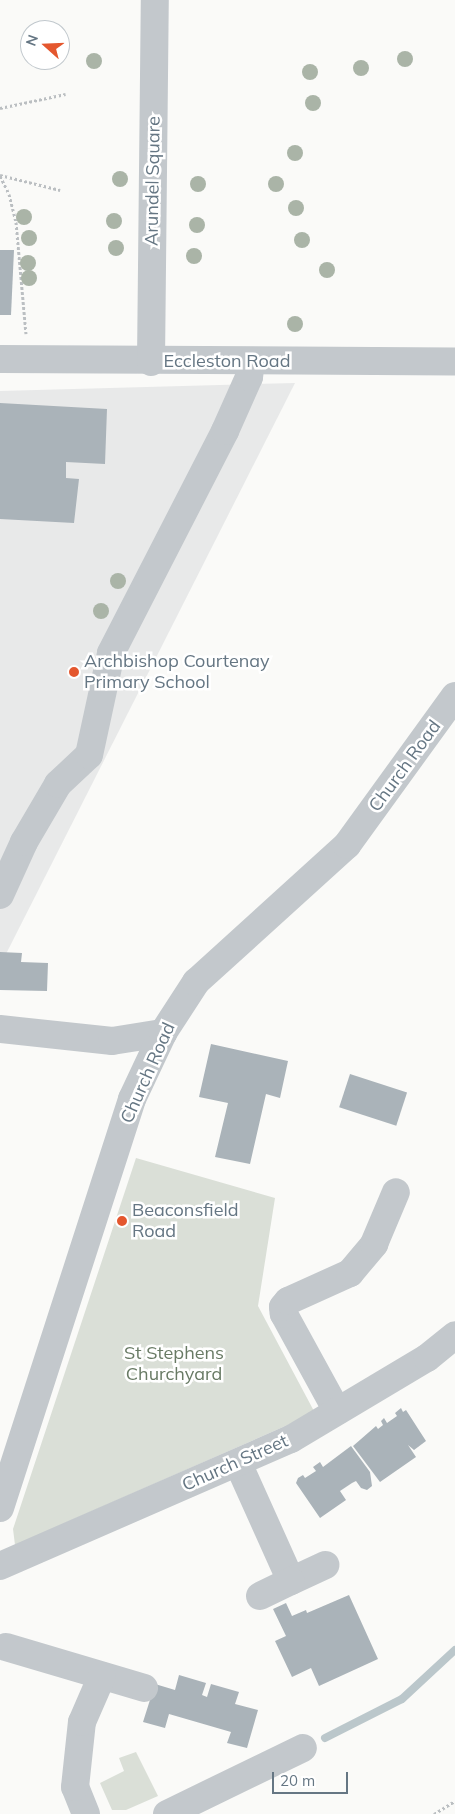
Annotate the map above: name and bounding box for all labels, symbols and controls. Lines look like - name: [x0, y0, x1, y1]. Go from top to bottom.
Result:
- north arrow: [20, 20, 70, 70]
- text: N: [22, 32, 42, 48]
- street label: Arundel Square: [141, 116, 165, 246]
- street label: Eccleston Road: [164, 350, 290, 372]
- place label: Archbishop Courtenay Primary School: [84, 651, 270, 694]
- marker: Archbishop Courtenay Primary School: [68, 666, 80, 678]
- street label: Church Road: [365, 716, 445, 816]
- street label: Church Road: [116, 1019, 180, 1127]
- place label: Beaconsfield Road: [132, 1200, 239, 1242]
- marker: Beaconsfield Road: [116, 1215, 128, 1227]
- park label: St Stephens Churchyard: [124, 1343, 224, 1386]
- street label: Church Street: [179, 1430, 291, 1496]
- scale bar: [275, 1762, 351, 1794]
- text: 20 m: [280, 1771, 315, 1790]

